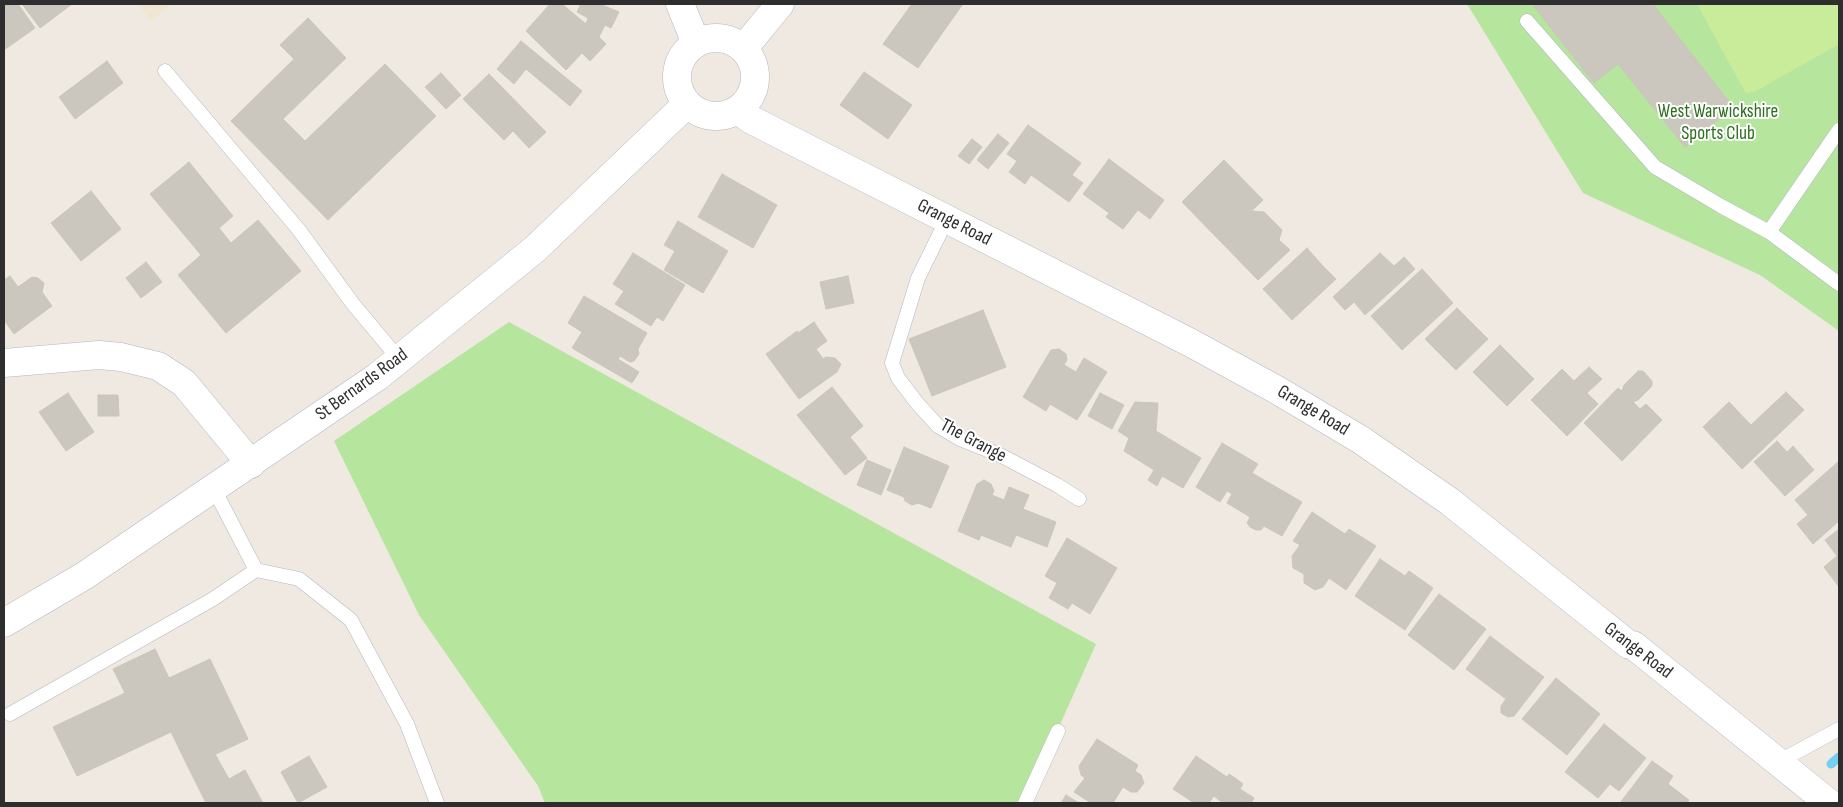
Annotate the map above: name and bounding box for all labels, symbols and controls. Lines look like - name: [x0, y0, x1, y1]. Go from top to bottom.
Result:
- park label: West Warwickshire Sports Club: [1658, 101, 1778, 145]
- street label: Grange Road: [913, 195, 995, 251]
- street label: St Bernards Road: [311, 344, 413, 426]
- street label: Grange Road: [1273, 381, 1353, 441]
- street label: The Grange: [936, 414, 1010, 468]
- street label: Grange Road: [1599, 618, 1677, 684]

